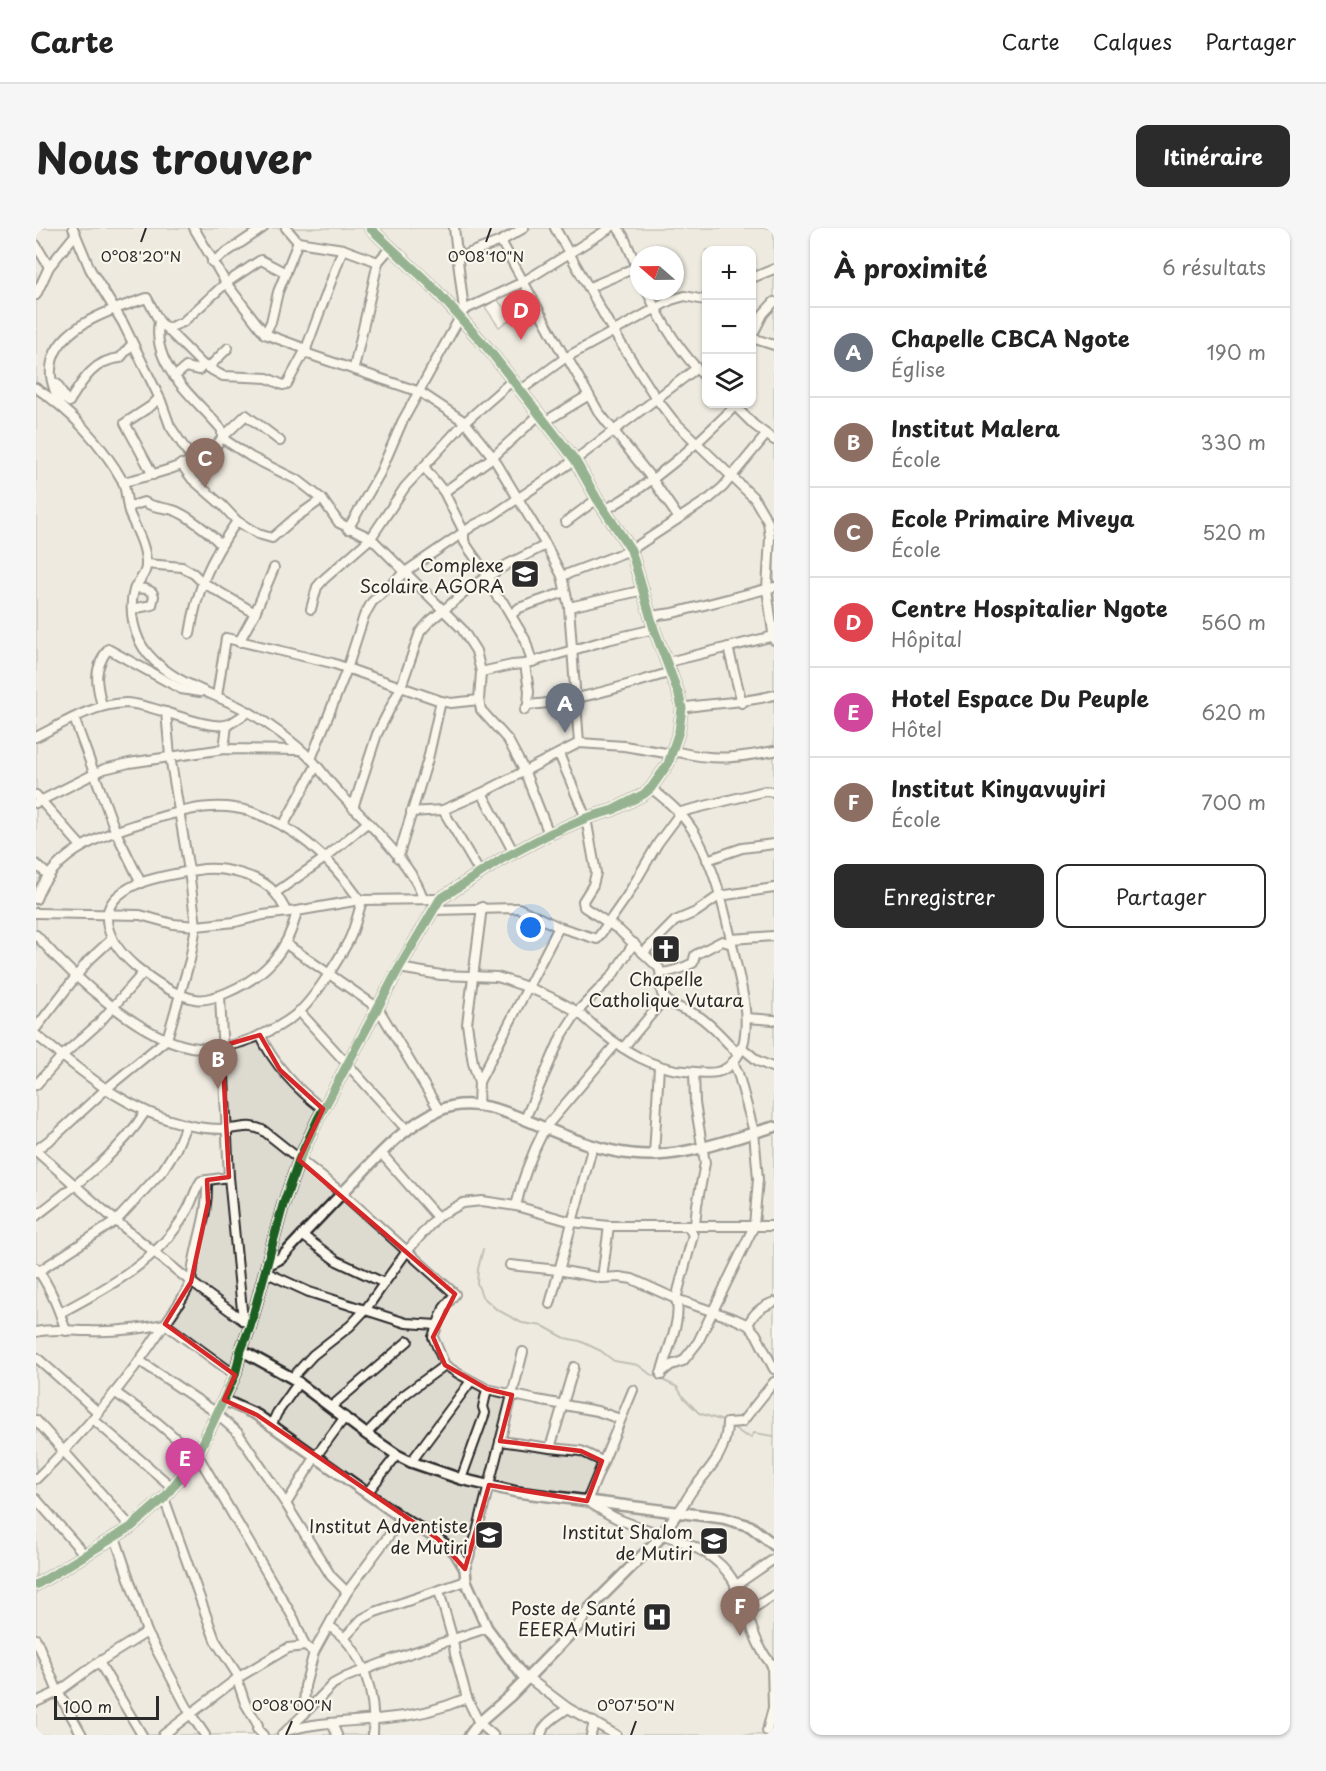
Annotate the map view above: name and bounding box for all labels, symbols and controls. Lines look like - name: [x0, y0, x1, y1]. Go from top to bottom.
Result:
- text: Carte: [30, 20, 114, 63]
- text: Carte: [1002, 25, 1060, 57]
- text: Calques: [1093, 25, 1172, 57]
- text: Partager: [1205, 25, 1296, 57]
- text: Nous trouver: [36, 125, 312, 188]
- button: Itinéraire: [1136, 125, 1290, 187]
- text: 0°08'20"N: [101, 244, 181, 267]
- text: 0°08'10"N: [448, 244, 524, 267]
- north arrow: [630, 246, 684, 300]
- map controls: [702, 246, 756, 408]
- button: +: [702, 246, 756, 300]
- text: À proximité: [834, 248, 988, 287]
- text: 6 résultats: [1162, 252, 1266, 282]
- pin: D: [502, 291, 540, 340]
- button: −: [702, 300, 756, 354]
- text: Chapelle CBCA Ngote: [891, 321, 1130, 354]
- text: A: [846, 337, 861, 367]
- text: 190 m: [1207, 337, 1266, 367]
- button: layers: [702, 354, 756, 408]
- text: Église: [891, 354, 945, 384]
- text: Institut Malera: [891, 411, 1060, 444]
- text: B: [847, 427, 860, 457]
- text: 330 m: [1200, 427, 1266, 457]
- pin: C: [186, 438, 224, 488]
- text: École: [891, 444, 941, 474]
- text: Ecole Primaire Miveya: [891, 501, 1135, 534]
- text: C: [846, 517, 861, 547]
- text: 520 m: [1202, 517, 1266, 547]
- text: École: [891, 534, 941, 564]
- place label: Complexe Scolaire AGORA: [360, 551, 504, 599]
- school or university icon: Complexe Scolaire AGORA: [509, 558, 541, 590]
- text: Centre Hospitalier Ngote: [891, 591, 1168, 624]
- text: D: [846, 607, 861, 637]
- text: 560 m: [1201, 607, 1266, 637]
- text: Hôpital: [891, 624, 962, 654]
- text: Hotel Espace Du Peuple: [891, 681, 1149, 714]
- pin: A: [546, 684, 584, 733]
- text: E: [847, 697, 860, 727]
- text: 620 m: [1202, 697, 1266, 727]
- text: Hôtel: [891, 714, 942, 744]
- text: Institut Kinyavuyiri: [891, 771, 1106, 804]
- text: F: [848, 787, 859, 817]
- text: 700 m: [1201, 787, 1266, 817]
- text: École: [891, 804, 941, 834]
- button: Enregistrer: [834, 864, 1044, 928]
- button: Partager: [1056, 864, 1266, 928]
- your location: [516, 913, 545, 942]
- church icon: Chapelle Catholique Vutara: [650, 933, 682, 965]
- place label: Chapelle Catholique Vutara: [589, 965, 744, 1013]
- pin: B: [198, 1040, 237, 1089]
- pin: E: [166, 1438, 204, 1488]
- place label: Institut Adventiste de Mutiri: [309, 1512, 468, 1560]
- place label: Institut Shalom de Mutiri: [562, 1518, 693, 1566]
- school or university icon: Institut Adventiste de Mutiri: [473, 1519, 505, 1551]
- school or university icon: Institut Shalom de Mutiri: [698, 1525, 730, 1557]
- pin: F: [720, 1586, 760, 1636]
- place label: Poste de Santé EEERA Mutiri: [511, 1594, 636, 1642]
- hospital icon: Poste de Santé EEERA Mutiri: [641, 1601, 673, 1633]
- scale bar: [54, 1693, 159, 1720]
- text: 0°08'00"N: [252, 1693, 332, 1716]
- text: 0°07'50"N: [597, 1693, 675, 1716]
- text: 100 m: [63, 1694, 112, 1718]

